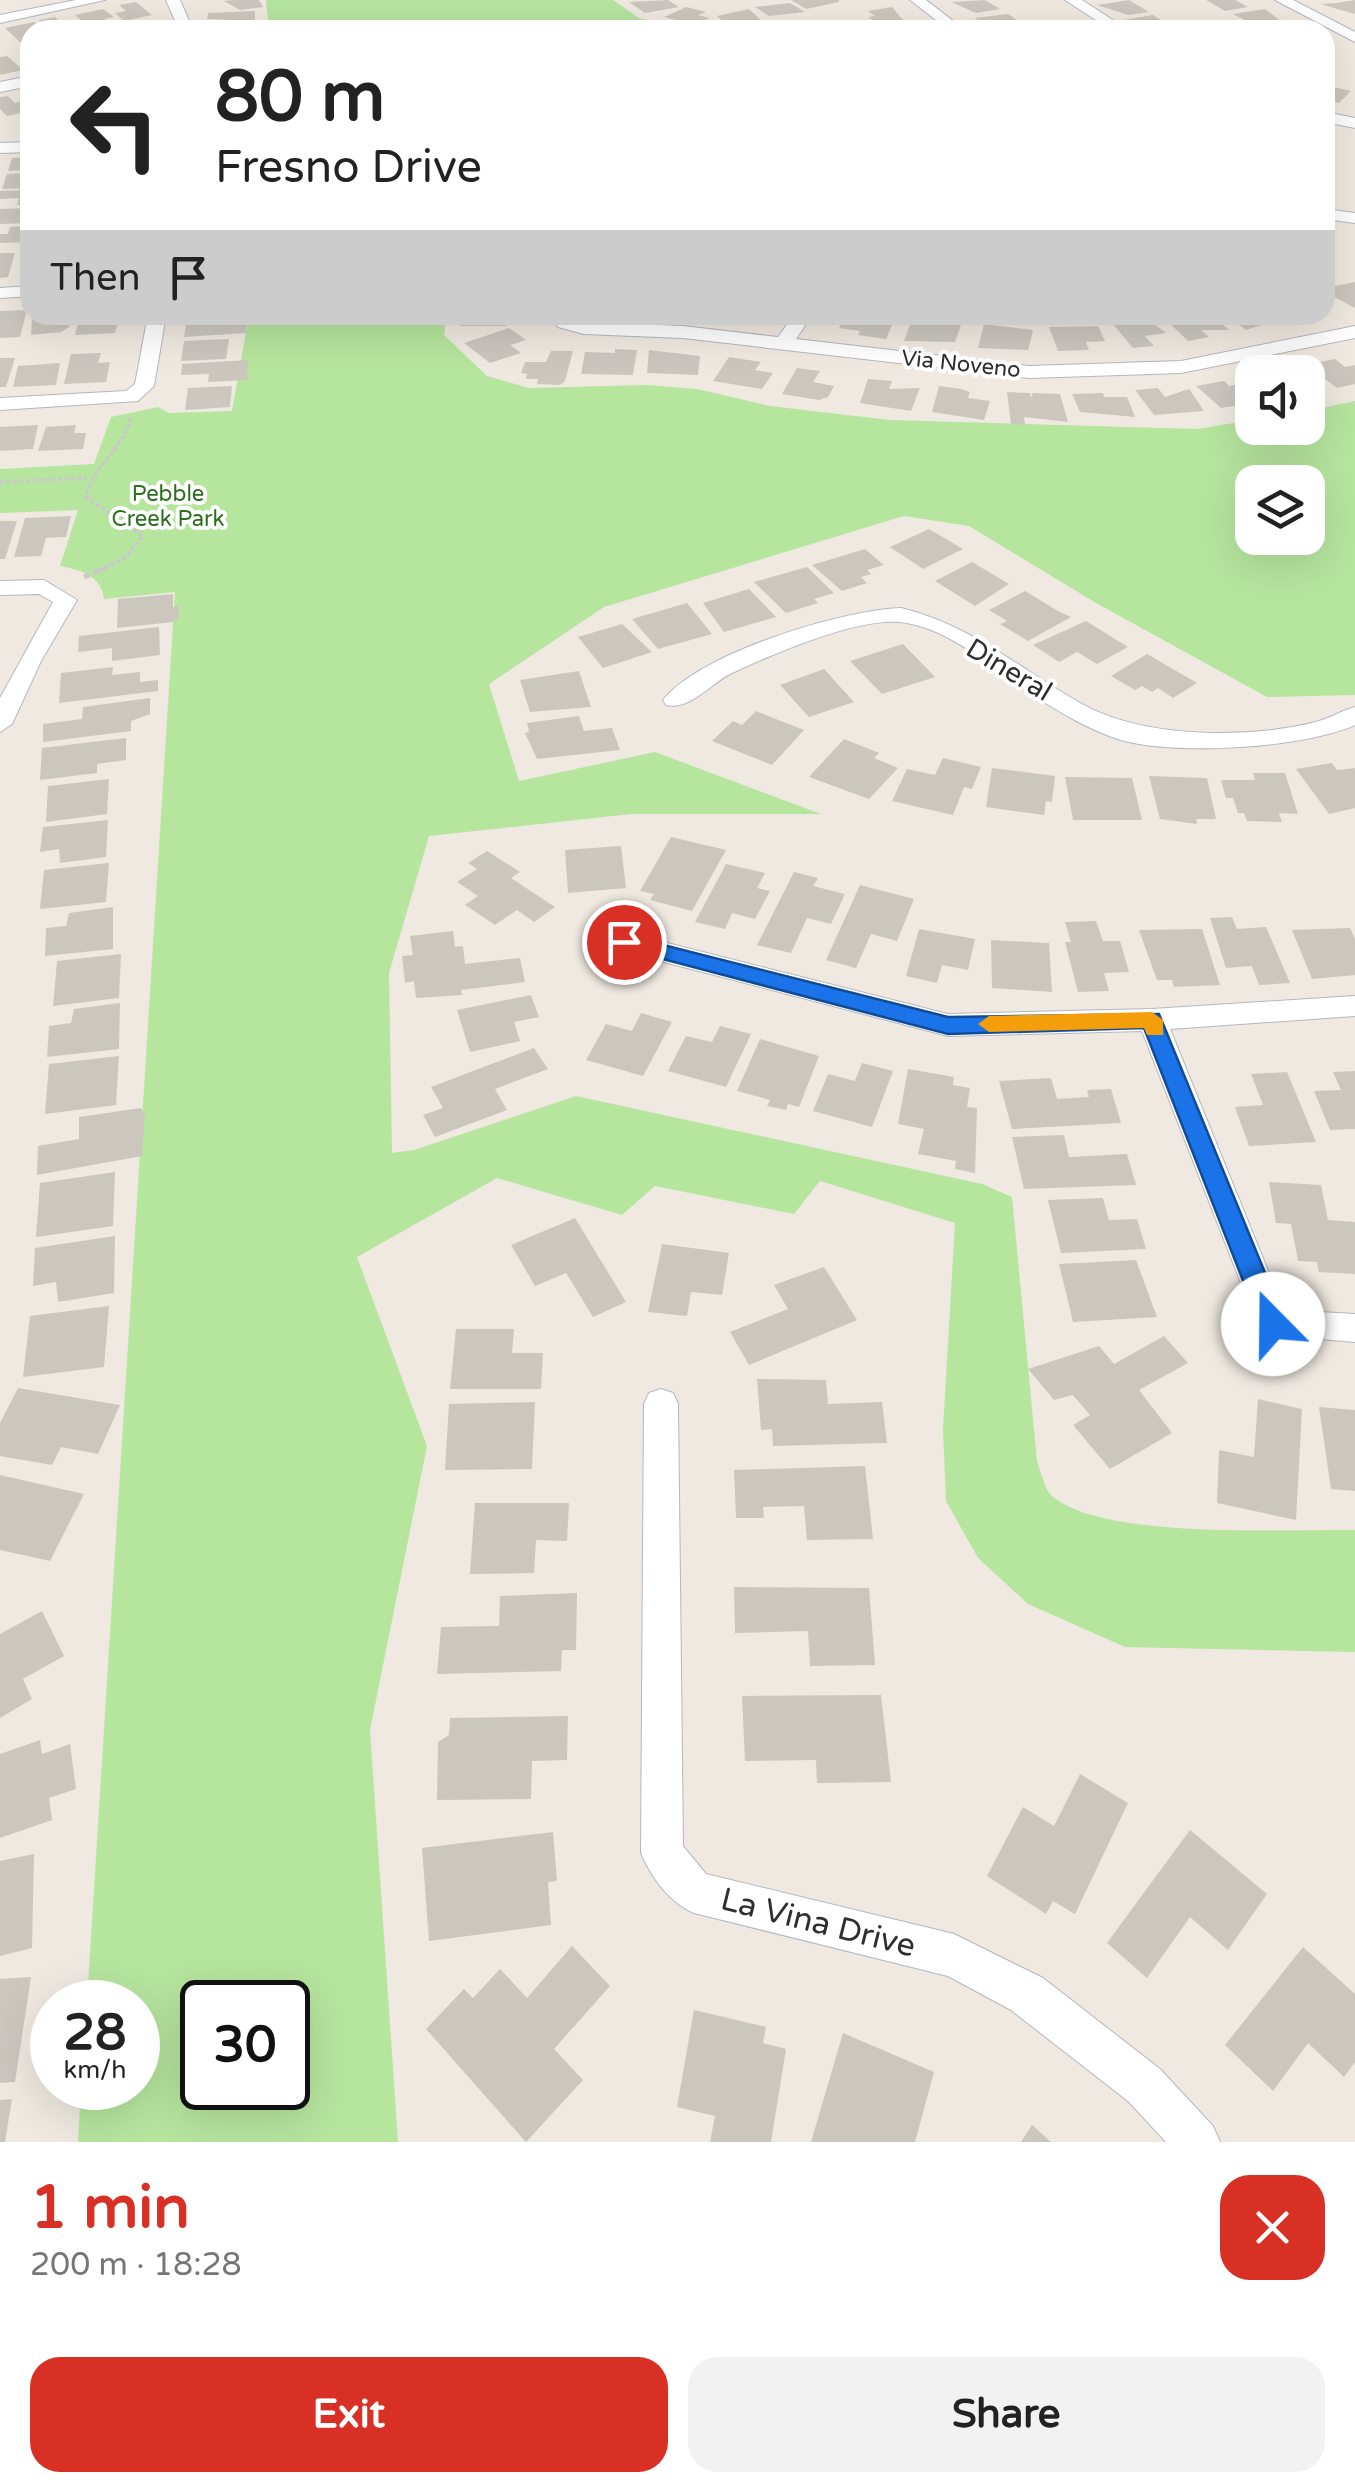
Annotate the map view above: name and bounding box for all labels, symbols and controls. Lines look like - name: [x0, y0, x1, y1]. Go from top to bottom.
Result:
- text: 80 m: [215, 56, 385, 140]
- icon: left: [50, 60, 180, 190]
- text: Fresno Drive: [215, 141, 482, 195]
- icon: arrive: [161, 250, 216, 305]
- text: Then: [50, 255, 141, 301]
- street label: Via Noveno: [900, 345, 1022, 383]
- map controls: [1235, 355, 1325, 555]
- button: sound: [1235, 355, 1325, 445]
- button: layers: [1235, 465, 1325, 555]
- park label: Pebble Creek Park: [112, 481, 224, 532]
- street label: Dineral: [960, 631, 1058, 709]
- pin: [582, 900, 667, 985]
- icon: arrive: [597, 915, 652, 970]
- position arrow: [1221, 1272, 1325, 1376]
- street label: La Vina Drive: [717, 1880, 919, 1966]
- speed limit sign: 30: [180, 1980, 310, 2110]
- text: 28: [64, 2003, 126, 2063]
- text: km/h: [64, 2055, 126, 2085]
- text: 1 min: [30, 2172, 190, 2244]
- button: close: [1220, 2175, 1325, 2280]
- text: 200 m · 18:28: [30, 2246, 242, 2284]
- button: Exit: [30, 2357, 668, 2472]
- button: Share: [688, 2357, 1325, 2472]

